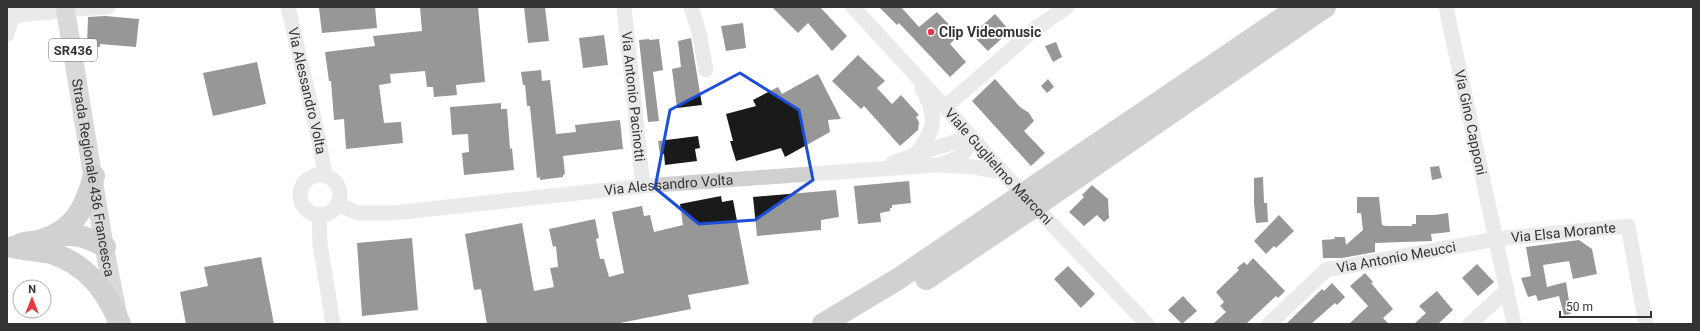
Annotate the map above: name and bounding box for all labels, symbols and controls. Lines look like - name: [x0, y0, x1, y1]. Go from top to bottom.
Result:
- place label: Clip Videomusic: [939, 24, 1041, 40]
- street label: Via Alessandro Volta: [285, 26, 329, 155]
- marker: Clip Videomusic: [926, 27, 936, 37]
- street label: Via Antonio Pacinotti: [619, 31, 648, 162]
- road number: SR436: [49, 39, 97, 61]
- street label: Via Gino Capponi: [1452, 68, 1490, 176]
- street label: Strada Regionale 436 Francesca: [69, 77, 118, 278]
- street label: Viale Guglielmo Marconi: [942, 105, 1056, 228]
- street label: Via Alessandro Volta: [603, 172, 734, 198]
- street label: Via Elsa Morante: [1510, 219, 1617, 245]
- street label: Via Antonio Meucci: [1335, 238, 1457, 276]
- north arrow: [12, 279, 52, 319]
- text: N: [28, 283, 36, 296]
- scale bar: [1560, 293, 1651, 319]
- text: 50 m: [1566, 300, 1593, 314]

